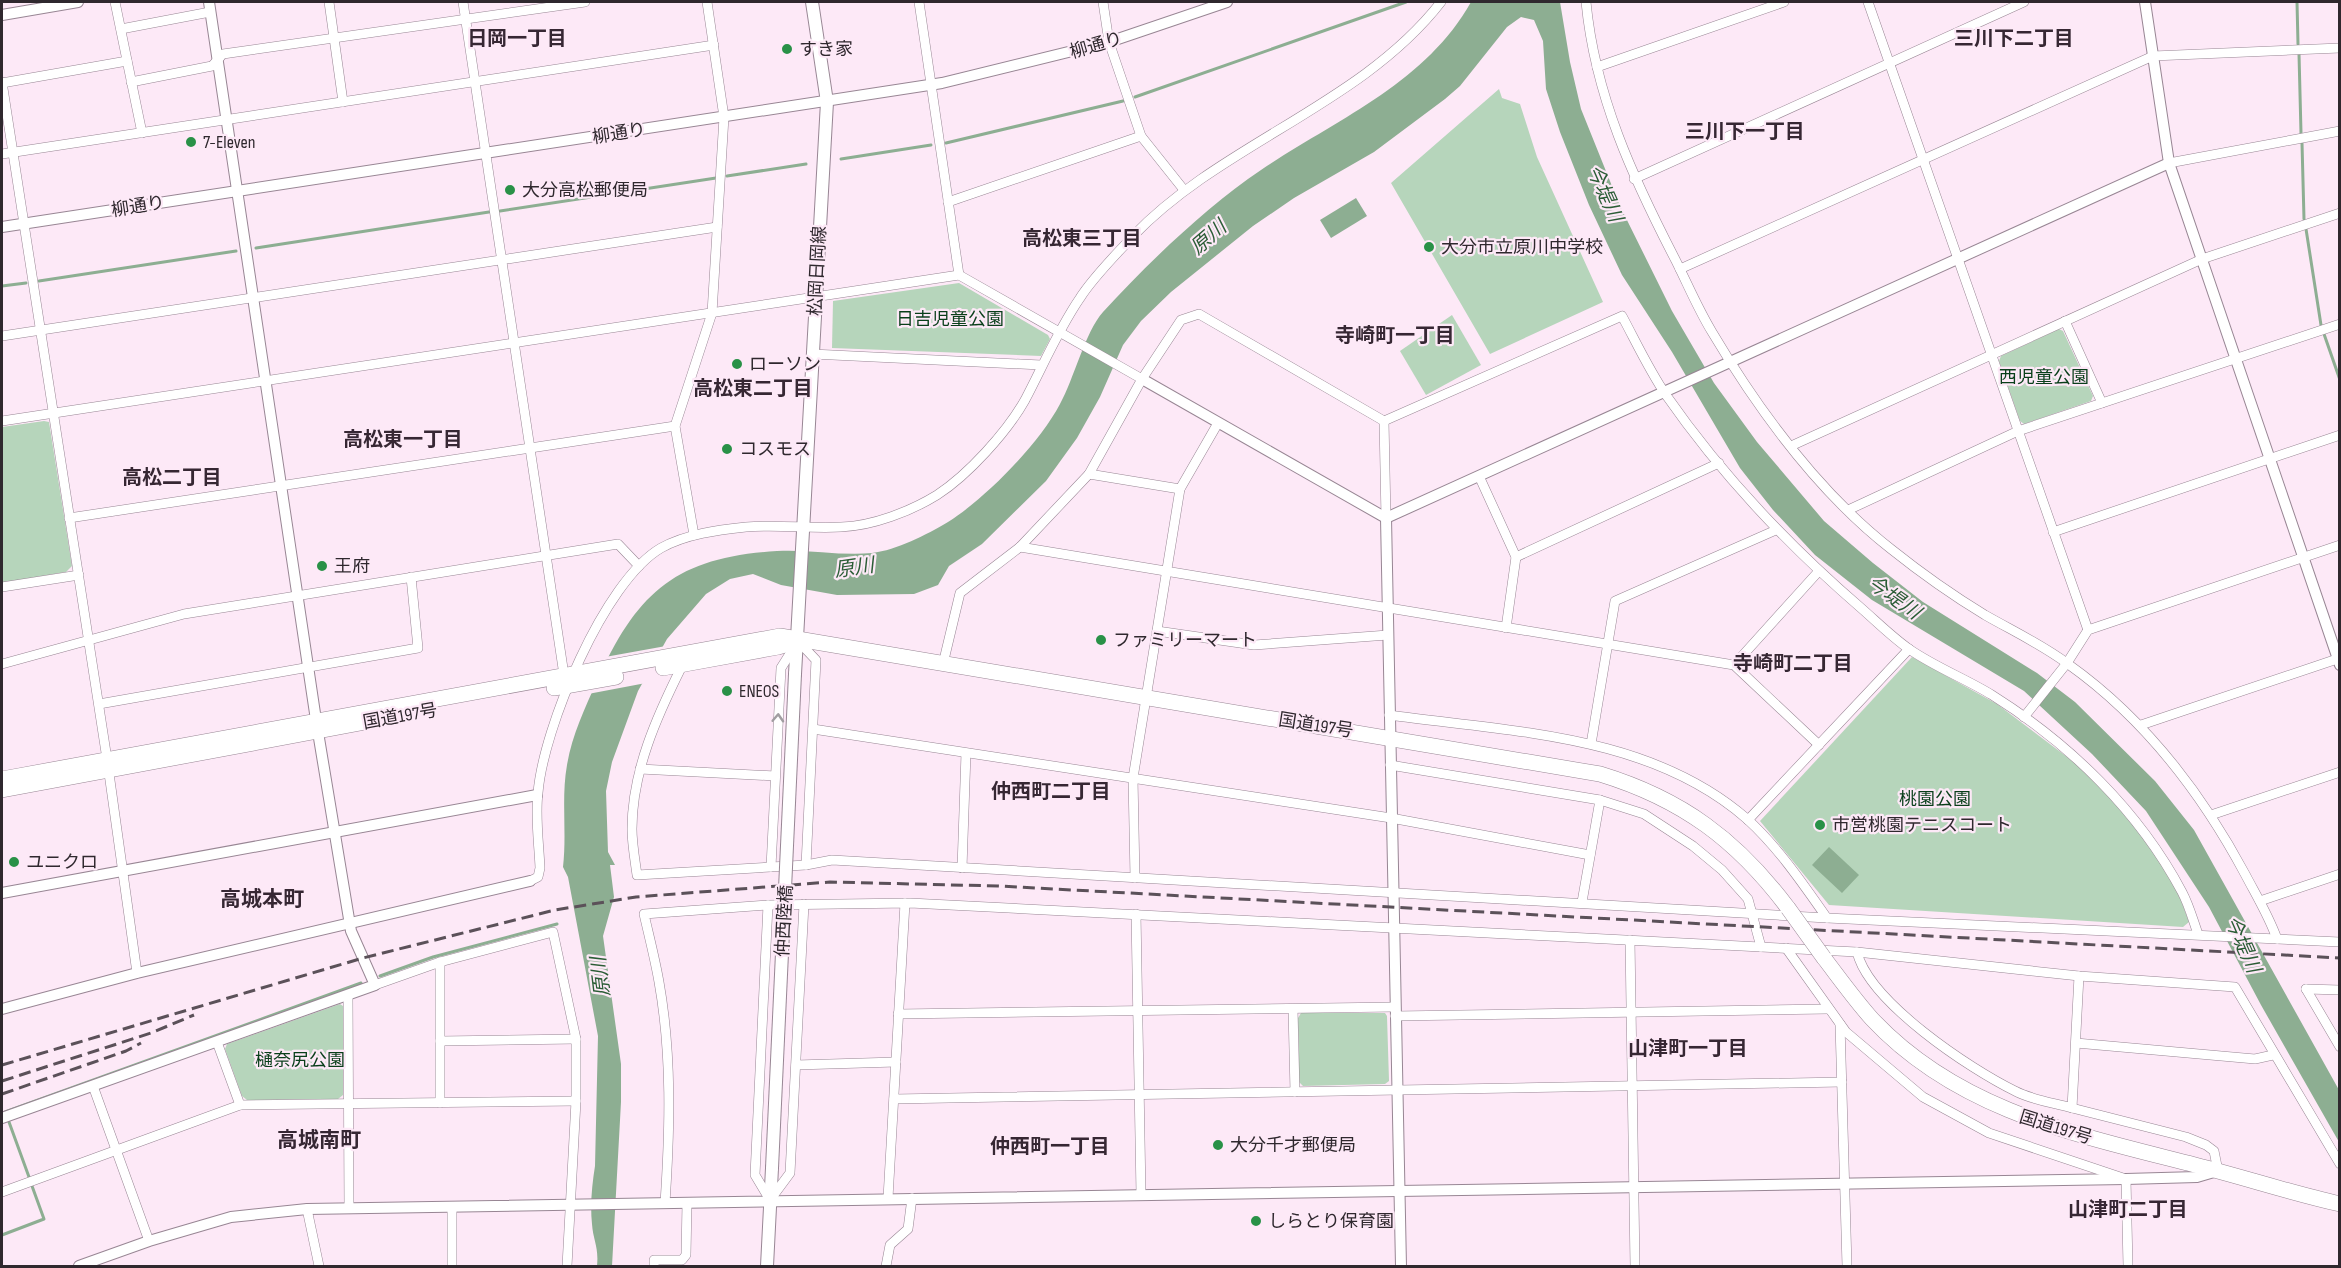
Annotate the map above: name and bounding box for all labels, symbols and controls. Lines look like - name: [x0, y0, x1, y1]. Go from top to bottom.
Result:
- district label: 日岡一丁目: [467, 27, 567, 51]
- district label: 三川下二丁目: [1954, 27, 2074, 51]
- street label: 柳通り: [1067, 28, 1125, 63]
- place label: すき家: [799, 39, 853, 60]
- marker: すき家: [780, 42, 794, 56]
- street label: 柳通り: [591, 119, 647, 148]
- district label: 三川下一丁目: [1685, 120, 1805, 144]
- place label: 7-Eleven: [203, 132, 256, 153]
- marker: 7-Eleven: [184, 135, 198, 149]
- water label: 今堤川: [1581, 161, 1628, 228]
- place label: 大分高松郵便局: [522, 180, 648, 201]
- marker: 大分高松郵便局: [503, 183, 517, 197]
- street label: 柳通り: [110, 192, 166, 221]
- water label: 原川: [1186, 214, 1233, 260]
- street label: 松岡日岡線: [805, 226, 830, 317]
- district label: 高松東三丁目: [1022, 227, 1142, 251]
- place label: 大分市立原川中学校: [1441, 237, 1603, 258]
- marker: 大分市立原川中学校: [1422, 240, 1436, 254]
- park label: 日吉児童公園: [896, 309, 1004, 330]
- district label: 寺崎町一丁目: [1335, 324, 1455, 348]
- place label: ローソン: [749, 354, 821, 375]
- marker: ローソン: [730, 357, 744, 371]
- park label: 西児童公園: [1999, 367, 2089, 388]
- district label: 高松東二丁目: [693, 377, 813, 401]
- district label: 高松東一丁目: [343, 428, 463, 452]
- place label: コスモス: [739, 439, 811, 460]
- marker: コスモス: [720, 442, 734, 456]
- district label: 高松二丁目: [122, 466, 222, 490]
- water label: 原川: [833, 553, 878, 583]
- place label: 王府: [334, 556, 370, 577]
- marker: 王府: [315, 559, 329, 573]
- water label: 今堤川: [1862, 571, 1927, 626]
- place label: ファミリーマート: [1113, 630, 1257, 651]
- marker: ファミリーマート: [1094, 633, 1108, 647]
- district label: 寺崎町二丁目: [1733, 652, 1853, 676]
- place label: ENEOS: [739, 681, 780, 702]
- marker: ENEOS: [720, 684, 734, 698]
- street label: 国道197号: [361, 700, 439, 733]
- street label: 国道197号: [1277, 709, 1355, 742]
- one-way arrow: [771, 713, 784, 722]
- district label: 仲西町二丁目: [991, 780, 1111, 804]
- park label: 桃園公園: [1899, 789, 1971, 810]
- place label: 市営桃園テニスコート: [1832, 815, 2012, 836]
- marker: 市営桃園テニスコート: [1813, 818, 1827, 832]
- place label: ユニクロ: [26, 852, 98, 873]
- marker: ユニクロ: [7, 855, 21, 869]
- street label: 仲西陸橋: [772, 885, 797, 958]
- district label: 高城本町: [220, 887, 304, 912]
- water label: 今堤川: [2219, 912, 2266, 979]
- water label: 原川: [586, 954, 615, 998]
- district label: 山津町一丁目: [1628, 1037, 1748, 1061]
- park label: 樋奈尻公園: [255, 1050, 345, 1071]
- street label: 国道197号: [2017, 1106, 2095, 1149]
- district label: 高城南町: [277, 1128, 361, 1153]
- district label: 仲西町一丁目: [990, 1135, 1110, 1159]
- place label: 大分千才郵便局: [1230, 1135, 1356, 1156]
- marker: 大分千才郵便局: [1211, 1138, 1225, 1152]
- district label: 山津町二丁目: [2068, 1198, 2188, 1222]
- place label: しらとり保育園: [1268, 1211, 1394, 1232]
- marker: しらとり保育園: [1249, 1214, 1263, 1228]

